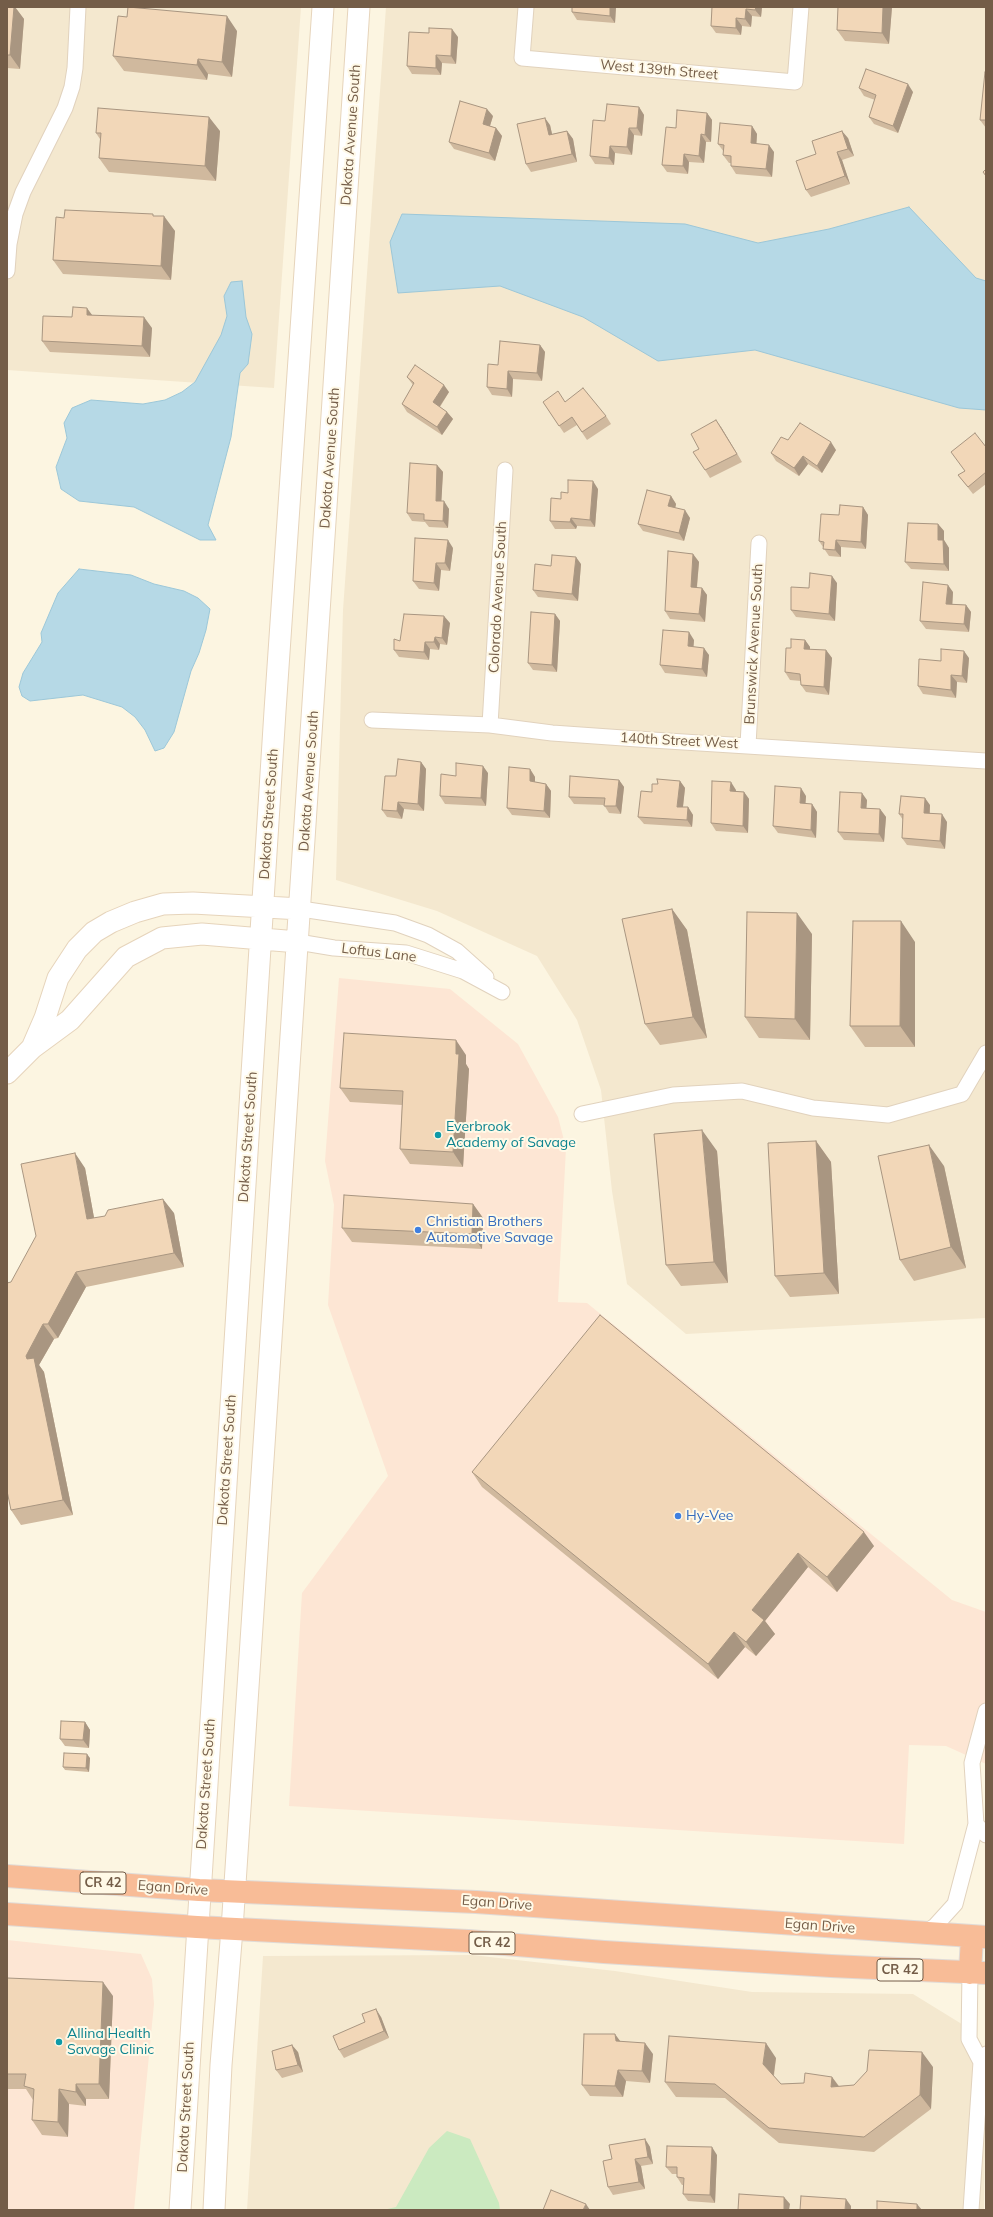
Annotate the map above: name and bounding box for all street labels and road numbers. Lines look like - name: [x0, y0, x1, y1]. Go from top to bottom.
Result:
- street label: West 139th Street: [599, 56, 719, 84]
- street label: Dakota Avenue South: [338, 64, 364, 206]
- street label: Dakota Avenue South: [317, 387, 343, 529]
- street label: Colorado Avenue South: [486, 521, 510, 673]
- street label: Brunswick Avenue South: [741, 563, 767, 725]
- street label: Dakota Avenue South: [296, 710, 322, 852]
- street label: 140th Street West: [619, 730, 739, 752]
- street label: Dakota Street South: [256, 748, 282, 880]
- street label: Loftus Lane: [341, 940, 417, 966]
- street label: Dakota Street South: [235, 1071, 261, 1203]
- street label: Dakota Street South: [214, 1394, 240, 1526]
- street label: Dakota Street South: [193, 1718, 219, 1850]
- road number: CR 42: [80, 1872, 126, 1894]
- street label: Egan Drive: [137, 1877, 209, 1899]
- street label: Egan Drive: [461, 1892, 533, 1914]
- street label: Egan Drive: [784, 1915, 856, 1937]
- road number: CR 42: [469, 1932, 515, 1954]
- road number: CR 42: [877, 1959, 923, 1981]
- street label: Dakota Street South: [174, 2041, 198, 2173]

